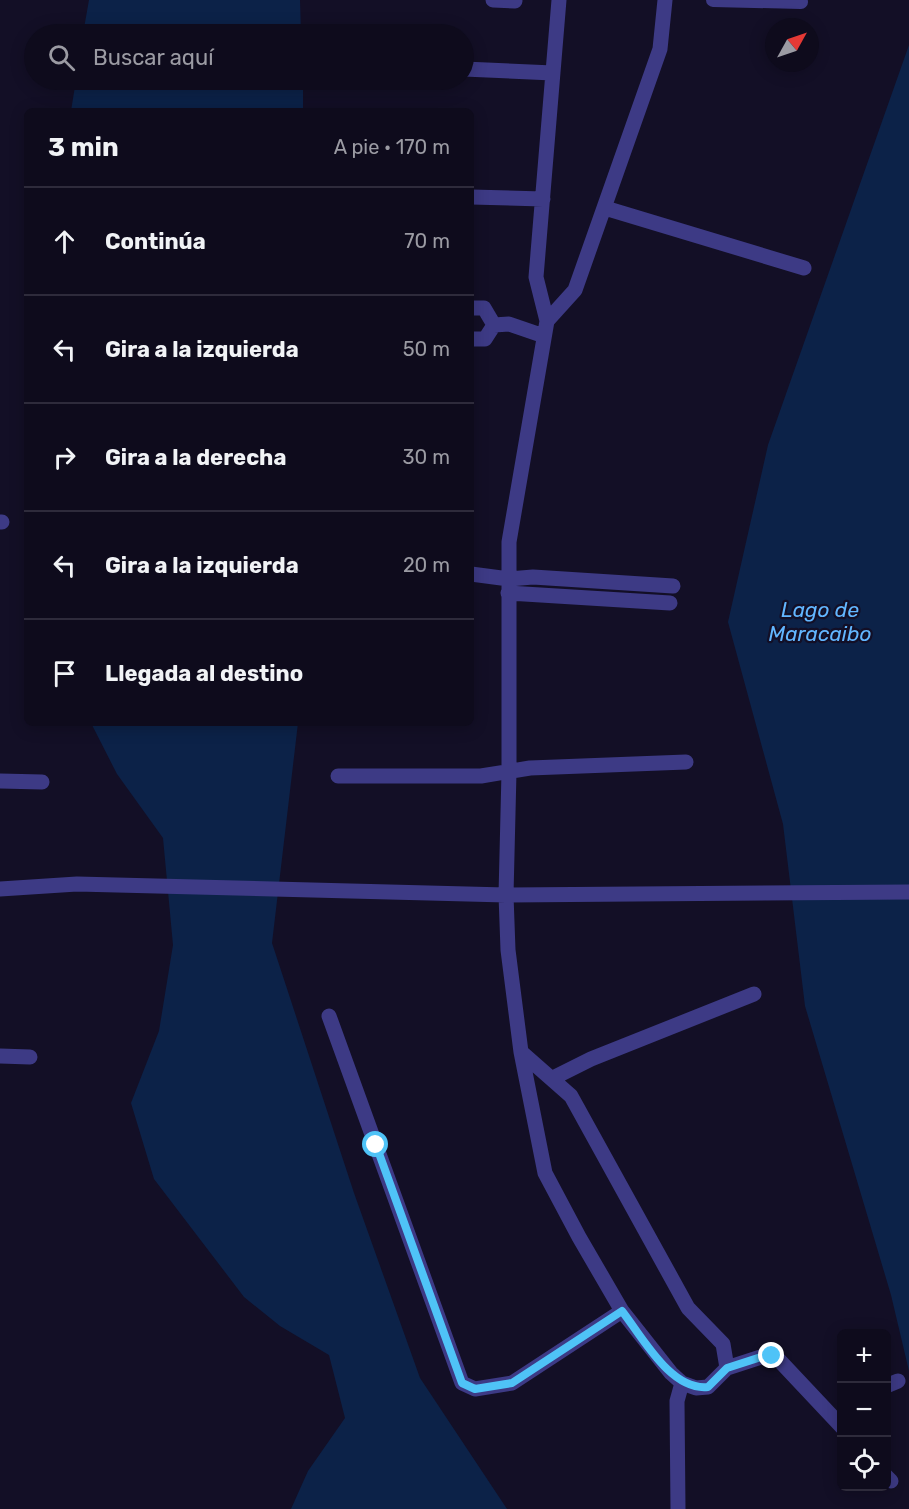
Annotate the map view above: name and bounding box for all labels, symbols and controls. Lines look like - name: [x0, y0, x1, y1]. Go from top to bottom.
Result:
- north arrow: [765, 18, 819, 72]
- search box: [24, 24, 474, 90]
- icon: search: [45, 41, 78, 74]
- text: Buscar aquí: [93, 44, 214, 71]
- text: 3 min: [48, 132, 119, 163]
- text: A pie · 170 m: [334, 135, 450, 159]
- icon: ahead: [48, 225, 81, 258]
- text: Continúa: [105, 228, 206, 255]
- text: 70 m: [404, 229, 450, 253]
- icon: left: [48, 333, 81, 366]
- text: Gira a la izquierda: [105, 336, 299, 363]
- text: 50 m: [403, 337, 450, 361]
- icon: right: [48, 441, 81, 474]
- text: Gira a la derecha: [105, 444, 286, 471]
- text: 30 m: [403, 445, 450, 469]
- icon: left: [48, 549, 81, 582]
- text: Gira a la izquierda: [105, 552, 299, 579]
- text: 20 m: [403, 553, 450, 577]
- water label: Lago de Maracaibo: [769, 597, 871, 646]
- icon: arrive: [48, 657, 81, 690]
- text: Llegada al destino: [105, 660, 303, 687]
- route start: [362, 1131, 388, 1157]
- map controls: [837, 1329, 891, 1491]
- button: +: [837, 1329, 891, 1383]
- route end: [758, 1342, 784, 1368]
- button: −: [837, 1383, 891, 1437]
- button: locate: [837, 1437, 891, 1491]

